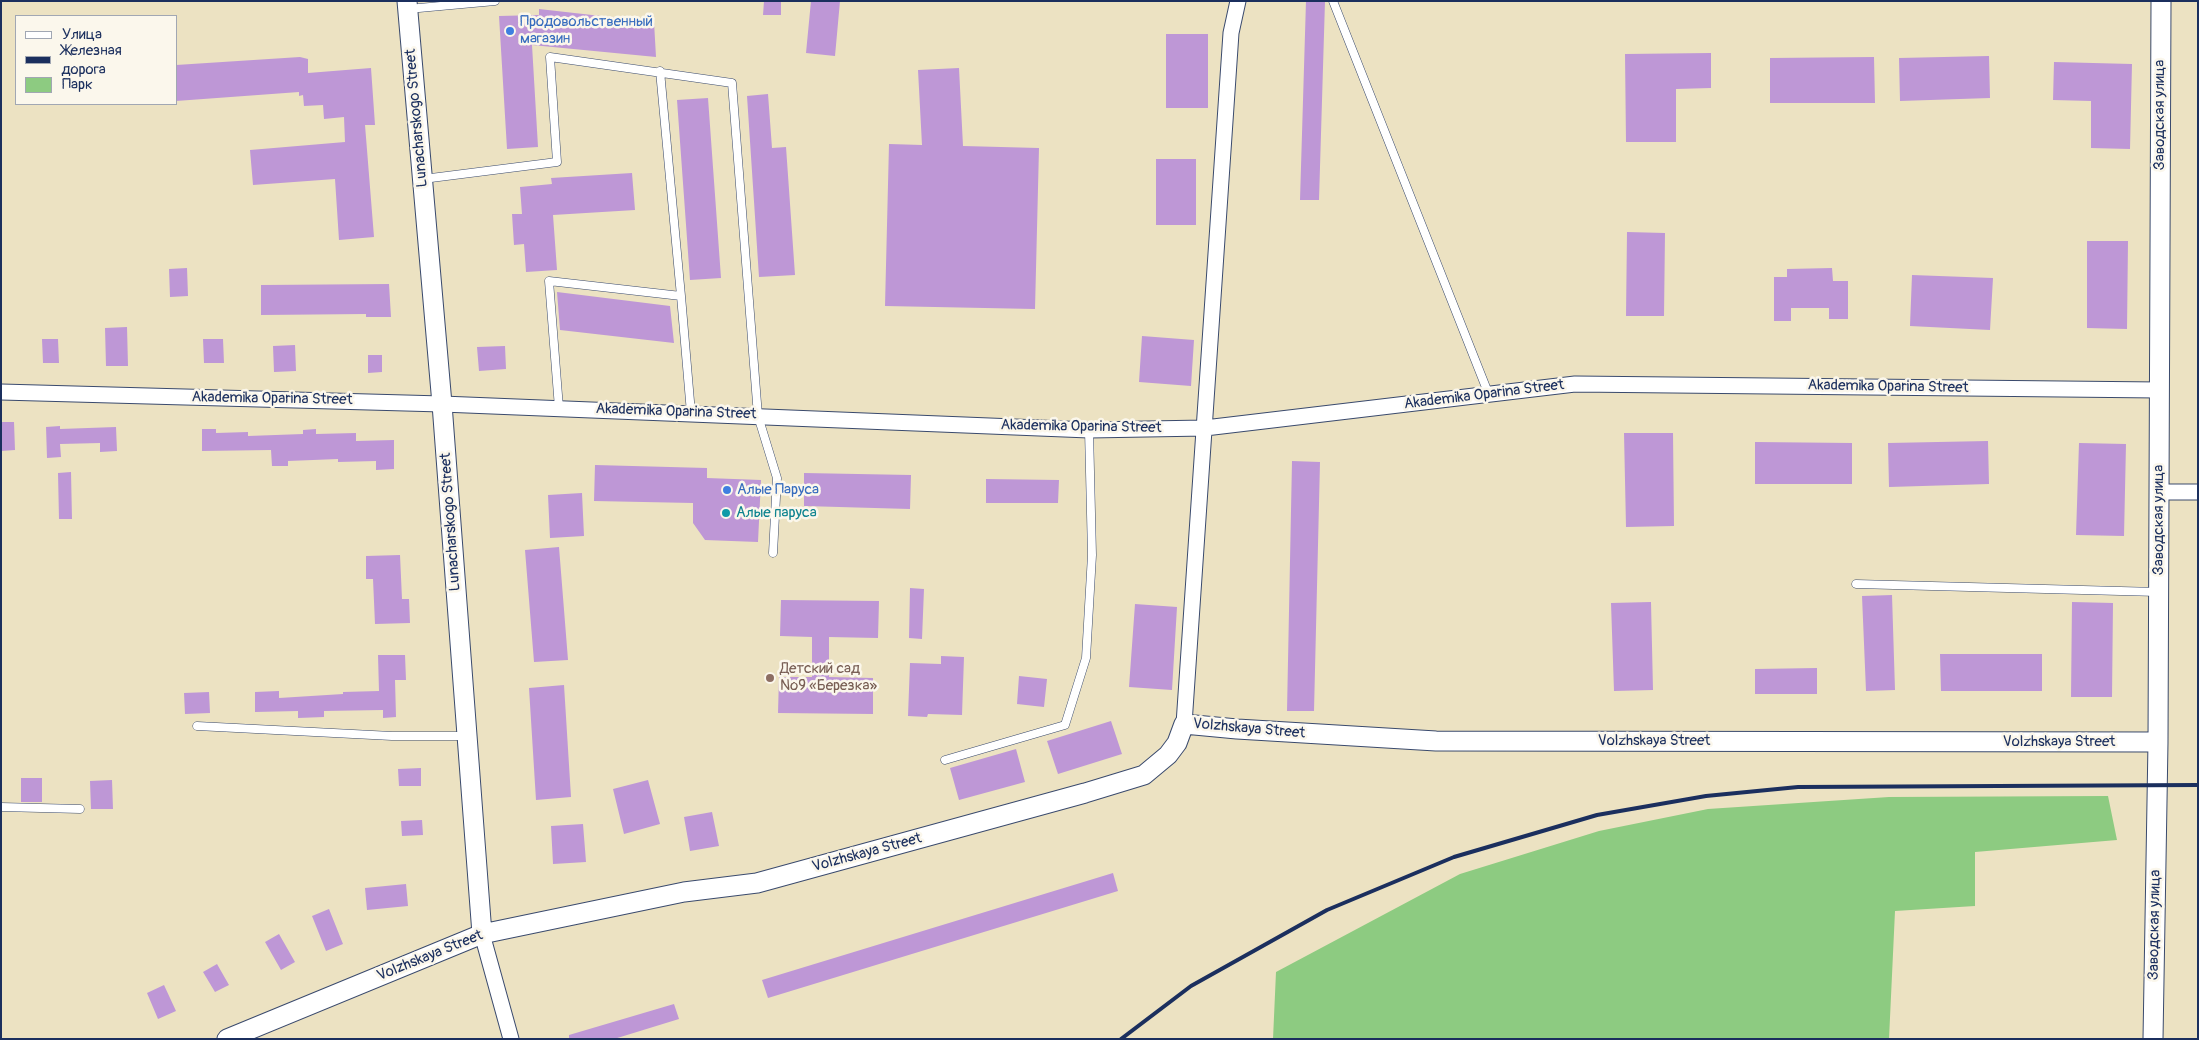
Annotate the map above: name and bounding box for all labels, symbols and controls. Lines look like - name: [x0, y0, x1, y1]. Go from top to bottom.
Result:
- place label: Продовольственный магазин: [520, 13, 653, 48]
- legend: [15, 15, 178, 105]
- text: Улица: [62, 25, 102, 44]
- marker: Продовольственный магазин: [504, 25, 516, 37]
- text: Железная дорога: [61, 41, 122, 79]
- street label: Lunacharskogo Street: [402, 48, 432, 188]
- street label: Заводская улица: [2151, 60, 2169, 170]
- text: Парк: [62, 75, 93, 94]
- street label: Akademika Oparina Street: [1403, 376, 1565, 414]
- street label: Akademika Oparina Street: [1807, 377, 1969, 397]
- street label: Akademika Oparina Street: [191, 389, 353, 409]
- street label: Akademika Oparina Street: [595, 400, 757, 424]
- street label: Akademika Oparina Street: [1000, 417, 1162, 437]
- street label: Lunacharskogo Street: [437, 452, 465, 592]
- street label: Заводская улица: [2150, 465, 2168, 575]
- place label: Алые Паруса: [737, 481, 819, 499]
- marker: Алые Паруса: [721, 484, 733, 496]
- place label: Алые паруса: [736, 504, 817, 522]
- marker: Алые паруса: [720, 507, 732, 519]
- place label: Детский сад №9 «Березка»: [780, 660, 877, 695]
- marker: Детский сад №9 «Березка»: [764, 672, 776, 684]
- street label: Volzhskaya Street: [1192, 715, 1306, 743]
- street label: Volzhskaya Street: [1598, 732, 1710, 750]
- street label: Volzhskaya Street: [2003, 733, 2115, 751]
- street label: Volzhskaya Street: [810, 830, 924, 876]
- street label: Заводская улица: [2145, 870, 2165, 980]
- street label: Volzhskaya Street: [374, 927, 486, 985]

